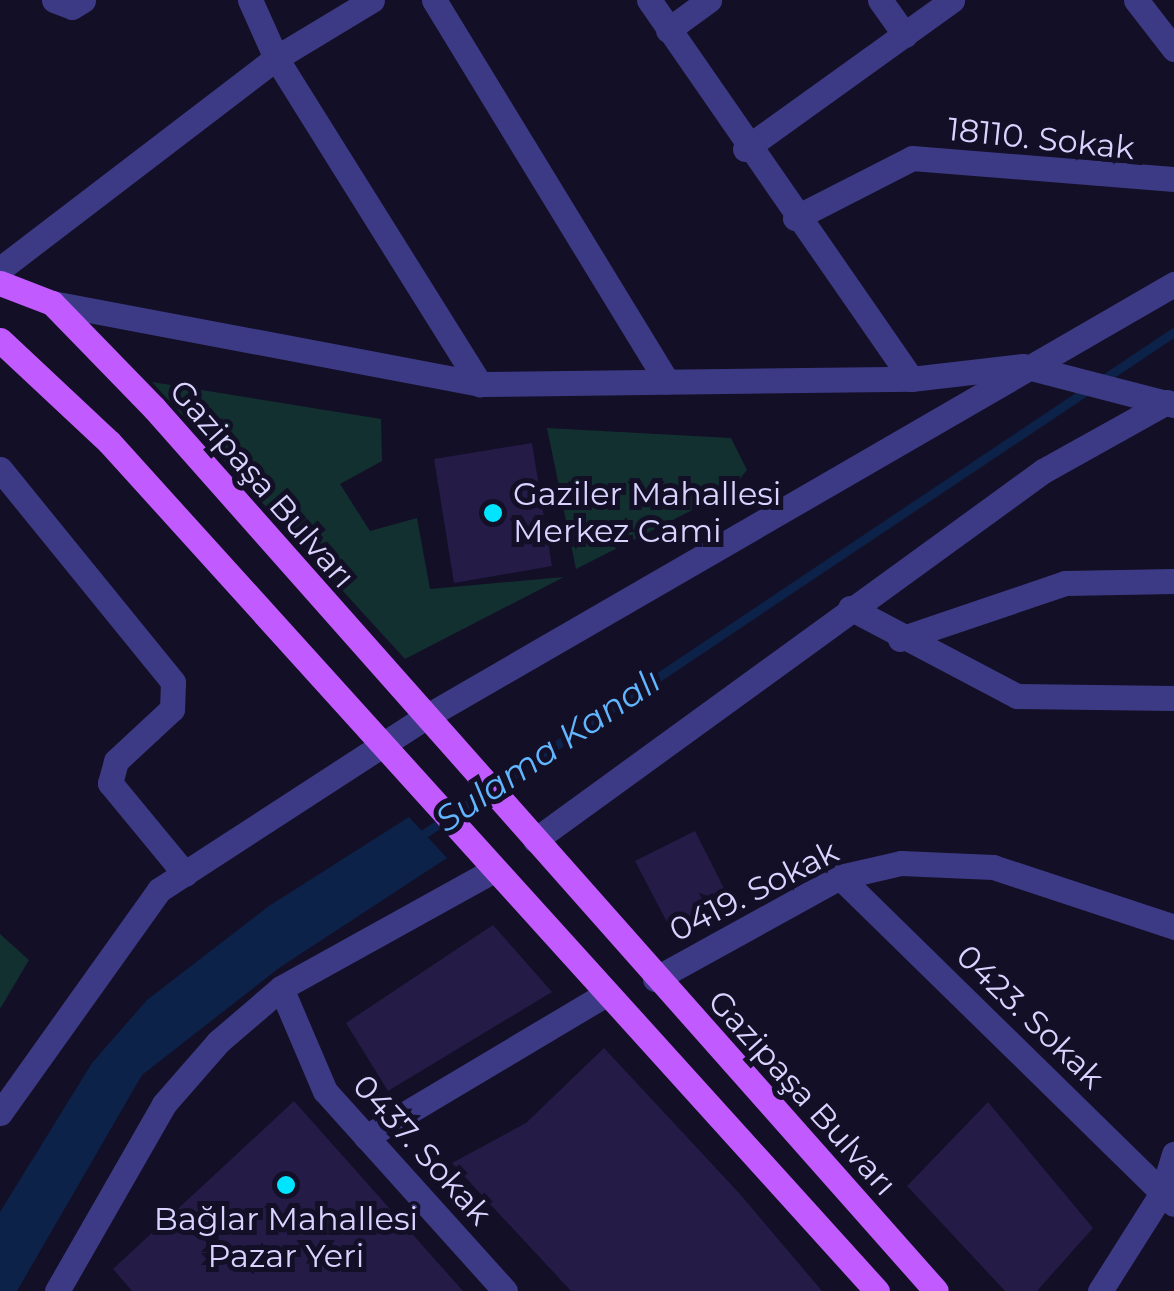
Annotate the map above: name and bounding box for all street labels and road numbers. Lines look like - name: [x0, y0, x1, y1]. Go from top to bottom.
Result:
- street label: 18110. Sokak: [946, 110, 1136, 168]
- street label: Gazipaşa Bulvarı: [161, 372, 363, 596]
- street label: 0419. Sokak: [663, 832, 845, 950]
- street label: 0423. Sokak: [948, 937, 1112, 1097]
- street label: Gazipaşa Bulvarı: [700, 982, 904, 1204]
- street label: 0437. Sokak: [345, 1067, 499, 1233]

